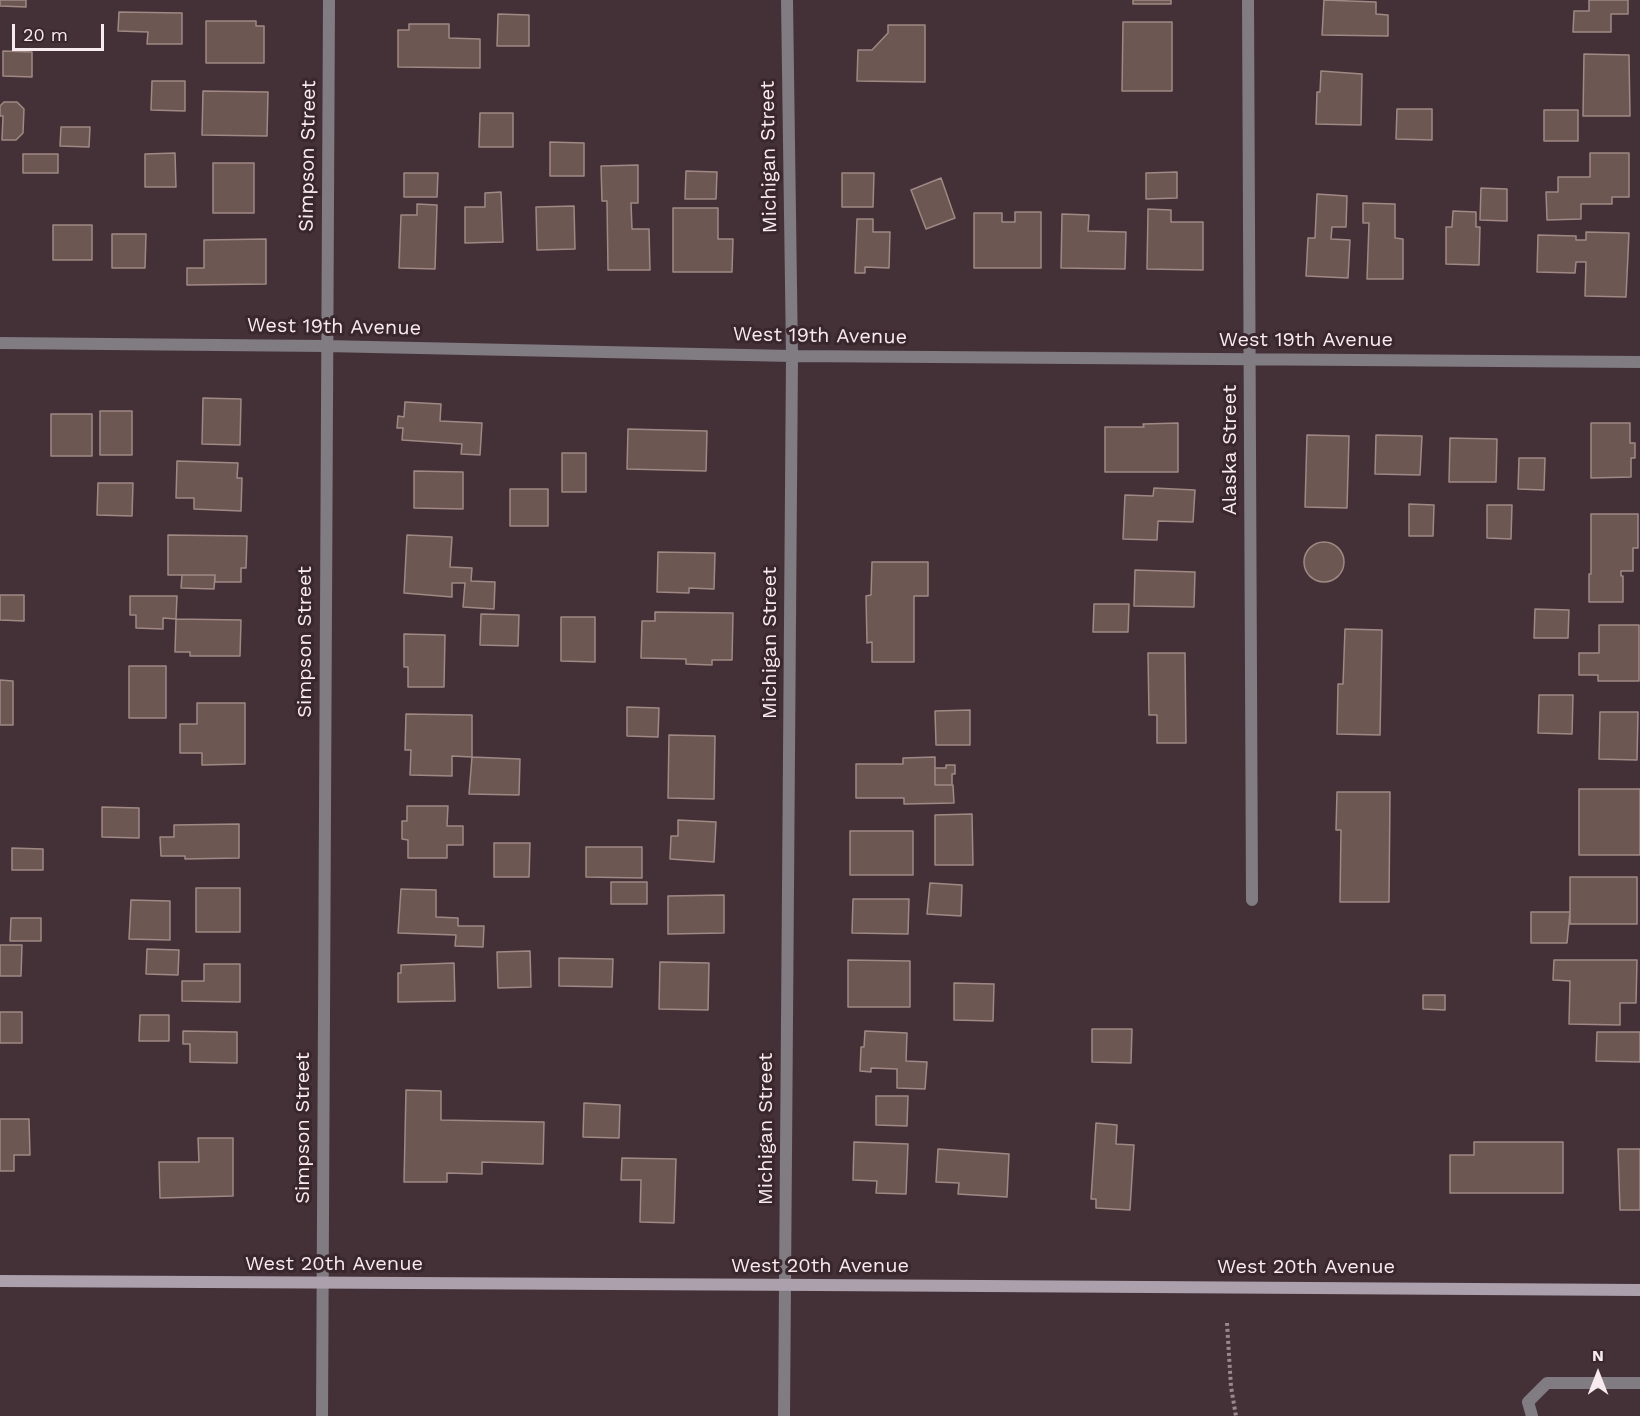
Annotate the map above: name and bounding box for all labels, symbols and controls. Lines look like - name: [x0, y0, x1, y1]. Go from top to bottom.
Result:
- scale bar: [15, 12, 106, 50]
- text: 20 m: [23, 24, 68, 45]
- street label: Simpson Street: [295, 80, 321, 232]
- street label: Michigan Street: [756, 80, 782, 234]
- street label: West 19th Avenue: [247, 313, 421, 341]
- street label: West 19th Avenue: [733, 322, 907, 350]
- street label: West 19th Avenue: [1219, 328, 1393, 352]
- street label: Alaska Street: [1218, 385, 1242, 515]
- street label: Simpson Street: [293, 566, 317, 718]
- street label: Michigan Street: [758, 567, 782, 719]
- street label: Simpson Street: [291, 1052, 315, 1204]
- street label: Michigan Street: [754, 1053, 778, 1205]
- street label: West 20th Avenue: [245, 1252, 423, 1276]
- street label: West 20th Avenue: [731, 1254, 909, 1278]
- street label: West 20th Avenue: [1217, 1255, 1395, 1279]
- north arrow: [1568, 1344, 1628, 1404]
- text: N: [1592, 1346, 1604, 1365]

